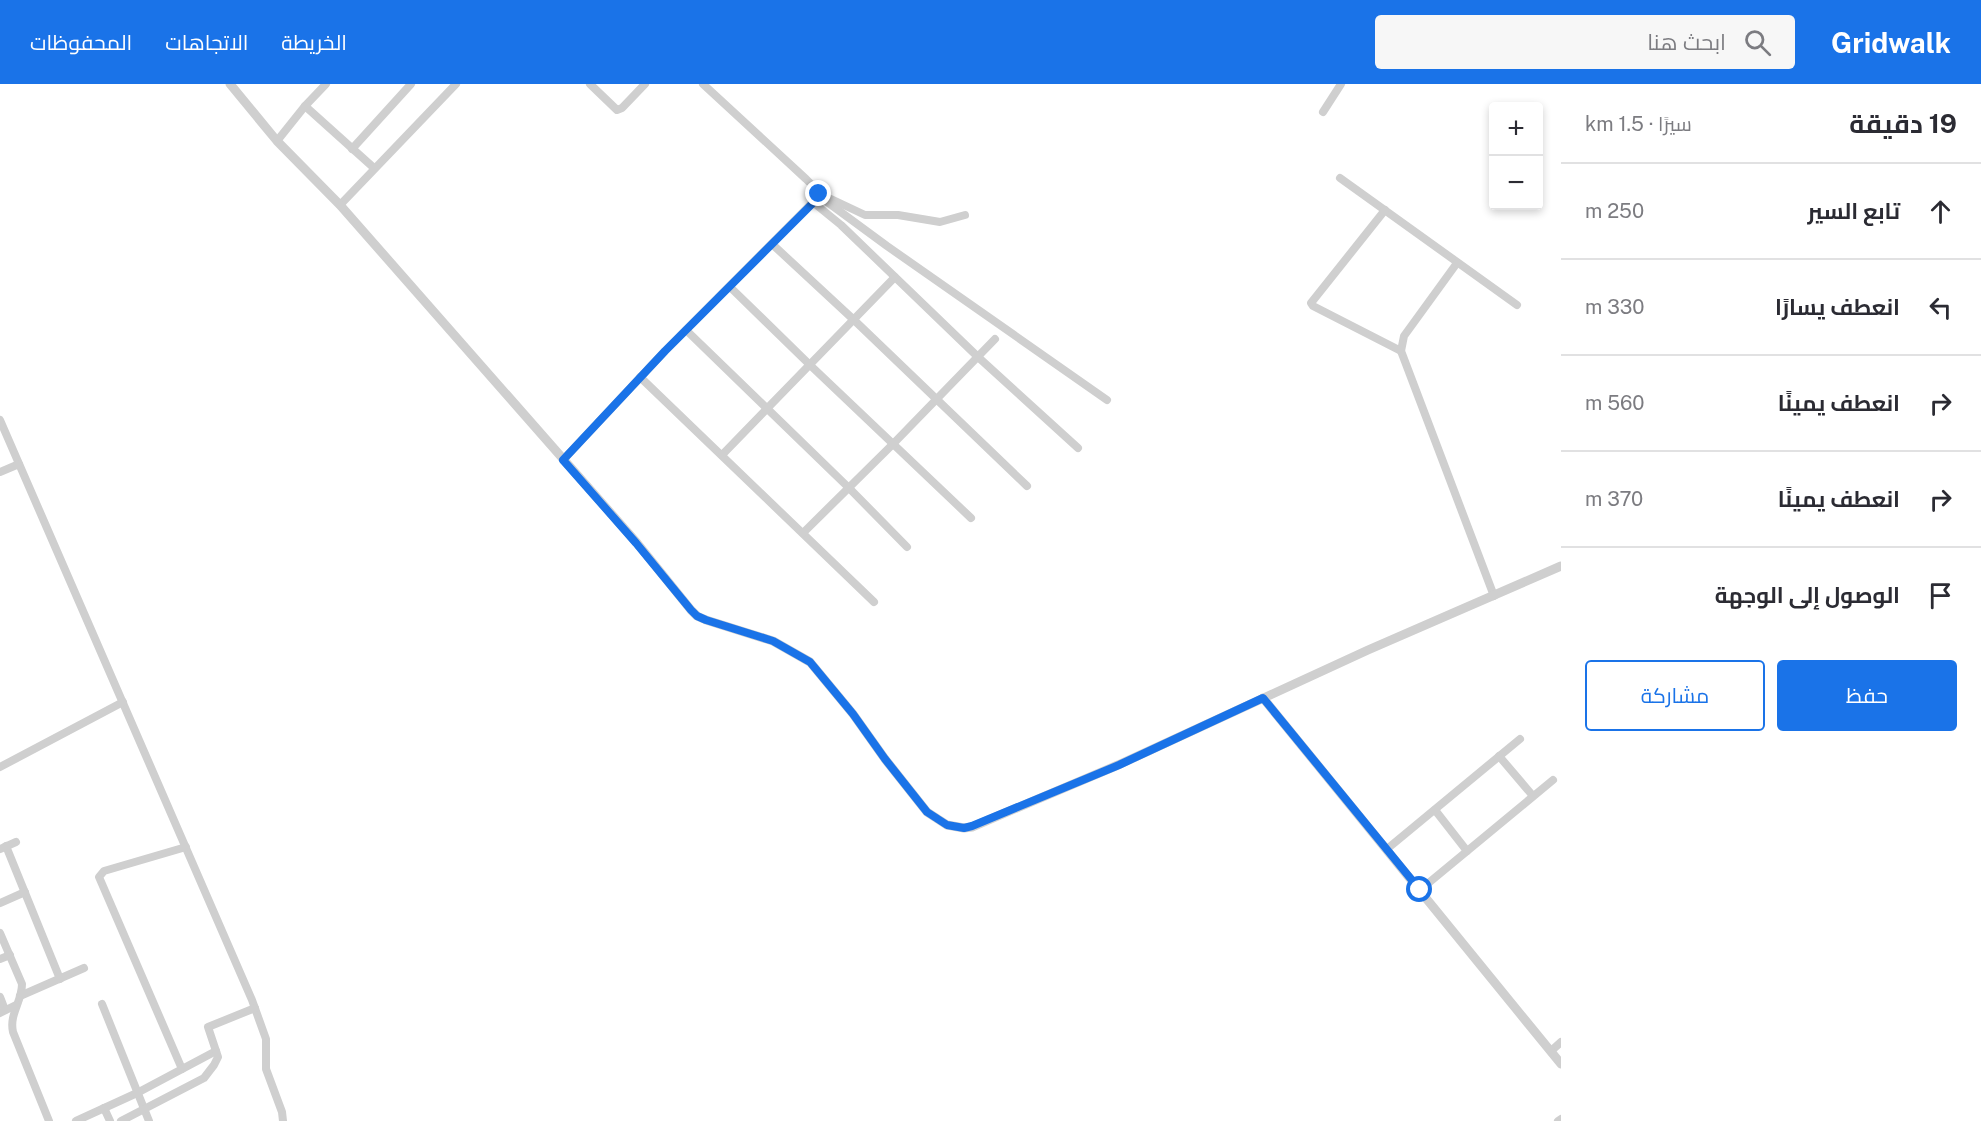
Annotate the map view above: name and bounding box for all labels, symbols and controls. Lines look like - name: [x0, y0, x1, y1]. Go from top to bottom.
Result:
- search box: [1375, 15, 1795, 69]
- icon: search: [1741, 26, 1774, 59]
- text: Gridwalk: [1831, 26, 1951, 59]
- text: ابحث هنا: [1647, 29, 1726, 55]
- text: المحفوظات: [30, 30, 132, 55]
- text: الاتجاهات: [165, 30, 248, 55]
- text: الخريطة: [281, 30, 347, 55]
- map controls: [1489, 102, 1543, 210]
- button: +: [1489, 102, 1543, 156]
- text: 19 دقيقة: [1849, 108, 1957, 139]
- text: سيرًا · 1.5 km: [1585, 112, 1692, 136]
- button: −: [1489, 156, 1543, 210]
- route end: [805, 180, 831, 206]
- icon: ahead: [1924, 195, 1957, 228]
- text: تابع السير: [1808, 198, 1900, 224]
- text: 250 m: [1585, 199, 1644, 223]
- icon: left: [1924, 291, 1957, 324]
- text: انعطف يسارًا: [1775, 294, 1900, 320]
- text: 330 m: [1585, 295, 1644, 319]
- icon: right: [1924, 387, 1957, 420]
- text: انعطف يمينًا: [1778, 390, 1900, 416]
- text: 560 m: [1585, 391, 1645, 415]
- icon: right: [1924, 483, 1957, 516]
- text: انعطف يمينًا: [1778, 486, 1900, 512]
- text: 370 m: [1585, 487, 1643, 511]
- icon: arrive: [1924, 579, 1957, 612]
- text: الوصول إلى الوجهة: [1715, 582, 1900, 608]
- button: مشاركة: [1585, 660, 1765, 731]
- button: حفظ: [1777, 660, 1957, 731]
- route start: [1406, 876, 1432, 902]

